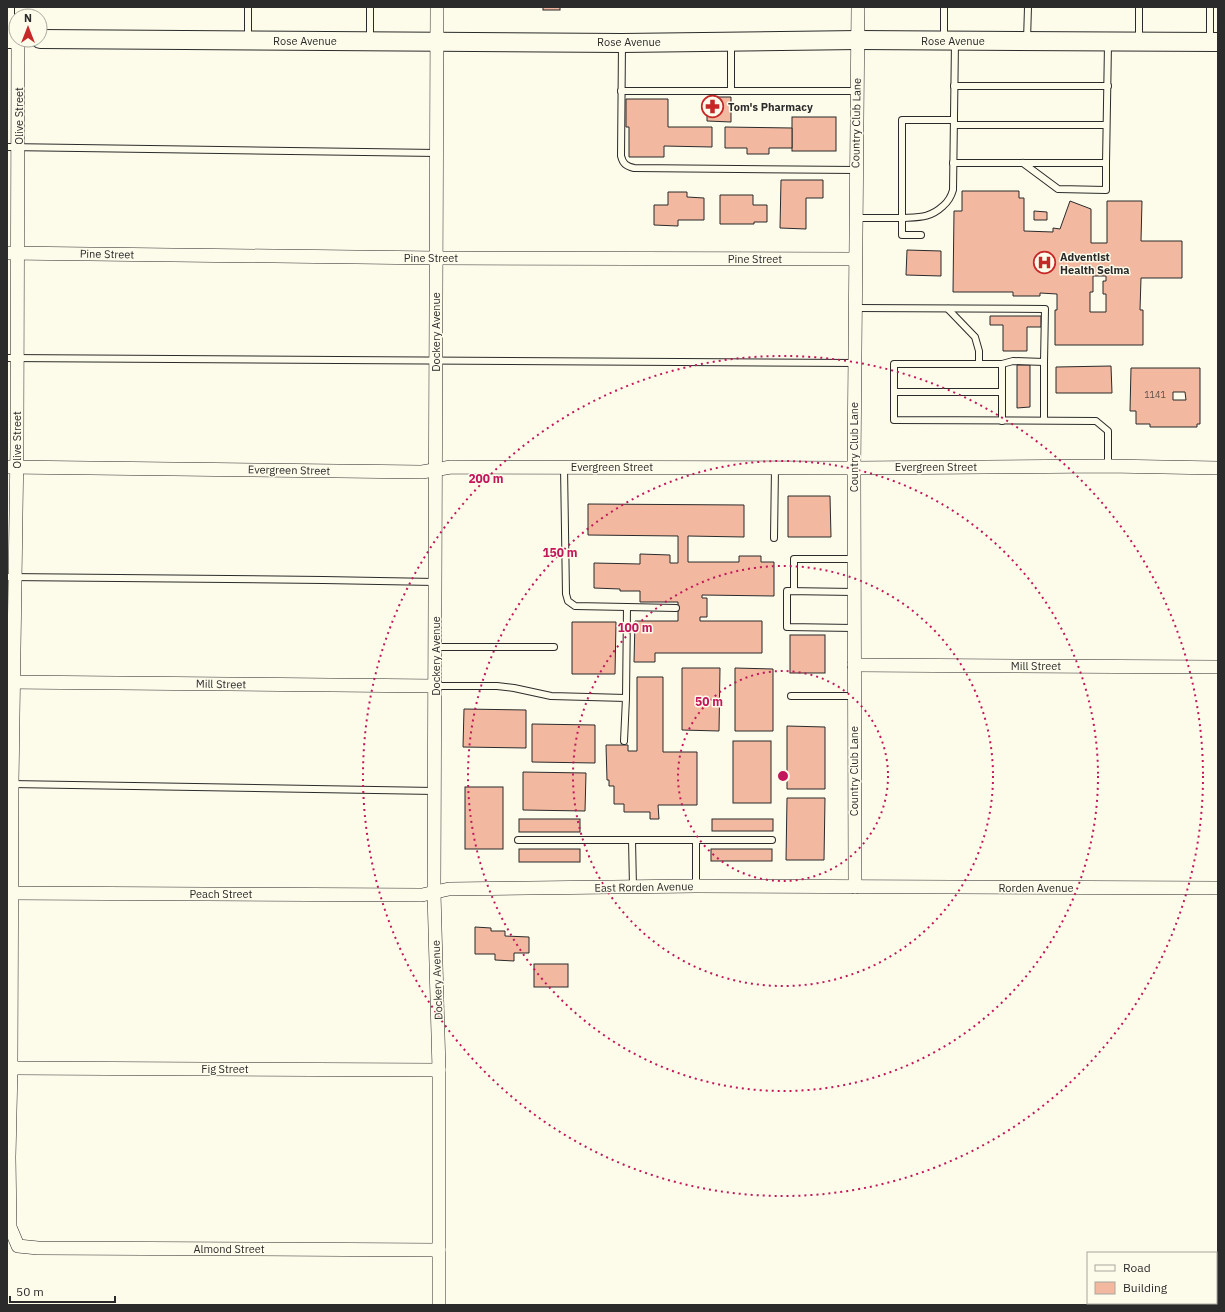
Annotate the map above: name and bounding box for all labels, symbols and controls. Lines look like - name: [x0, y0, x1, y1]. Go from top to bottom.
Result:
- north arrow: [8, 8, 48, 48]
- text: N: [24, 11, 32, 25]
- street label: Rose Avenue: [273, 34, 337, 48]
- street label: Rose Avenue: [921, 34, 985, 48]
- street label: Rose Avenue: [597, 35, 661, 49]
- street label: Country Club Lane: [848, 78, 864, 168]
- street label: Olive Street: [12, 87, 26, 145]
- pharmacy icon: Tom's Pharmacy: [699, 94, 725, 120]
- place label: Tom's Pharmacy: [728, 100, 813, 114]
- street label: Pine Street: [80, 247, 134, 261]
- hospital icon: Adventist Health Selma: [1032, 250, 1058, 276]
- place label: Adventist Health Selma: [1060, 250, 1130, 277]
- street label: Pine Street: [404, 251, 458, 265]
- street label: Pine Street: [728, 252, 782, 266]
- street label: Dockery Avenue: [429, 292, 443, 372]
- house number: 1141: [1144, 389, 1166, 400]
- street label: Country Club Lane: [847, 402, 861, 492]
- street label: Olive Street: [10, 411, 24, 469]
- street label: Evergreen Street: [571, 460, 653, 474]
- street label: Evergreen Street: [895, 460, 977, 474]
- street label: Evergreen Street: [248, 462, 330, 478]
- text: 200 m: [468, 471, 504, 486]
- text: 150 m: [542, 545, 578, 560]
- street label: Dockery Avenue: [429, 616, 443, 696]
- text: 100 m: [617, 620, 653, 635]
- street label: Mill Street: [1011, 659, 1061, 673]
- street label: Mill Street: [196, 677, 246, 691]
- text: 50 m: [695, 694, 723, 709]
- street label: Country Club Lane: [847, 726, 861, 816]
- centre of rings: [776, 769, 790, 783]
- street label: East Rorden Avenue: [594, 879, 694, 895]
- street label: Rorden Avenue: [999, 881, 1074, 895]
- street label: Peach Street: [190, 887, 253, 901]
- street label: Dockery Avenue: [429, 940, 445, 1020]
- street label: Fig Street: [201, 1062, 249, 1076]
- street label: Almond Street: [193, 1242, 265, 1256]
- legend: [1087, 1252, 1217, 1304]
- text: Road: [1123, 1260, 1151, 1275]
- scale bar: [10, 1278, 115, 1304]
- text: Building: [1123, 1280, 1168, 1295]
- text: 50 m: [16, 1284, 44, 1299]

